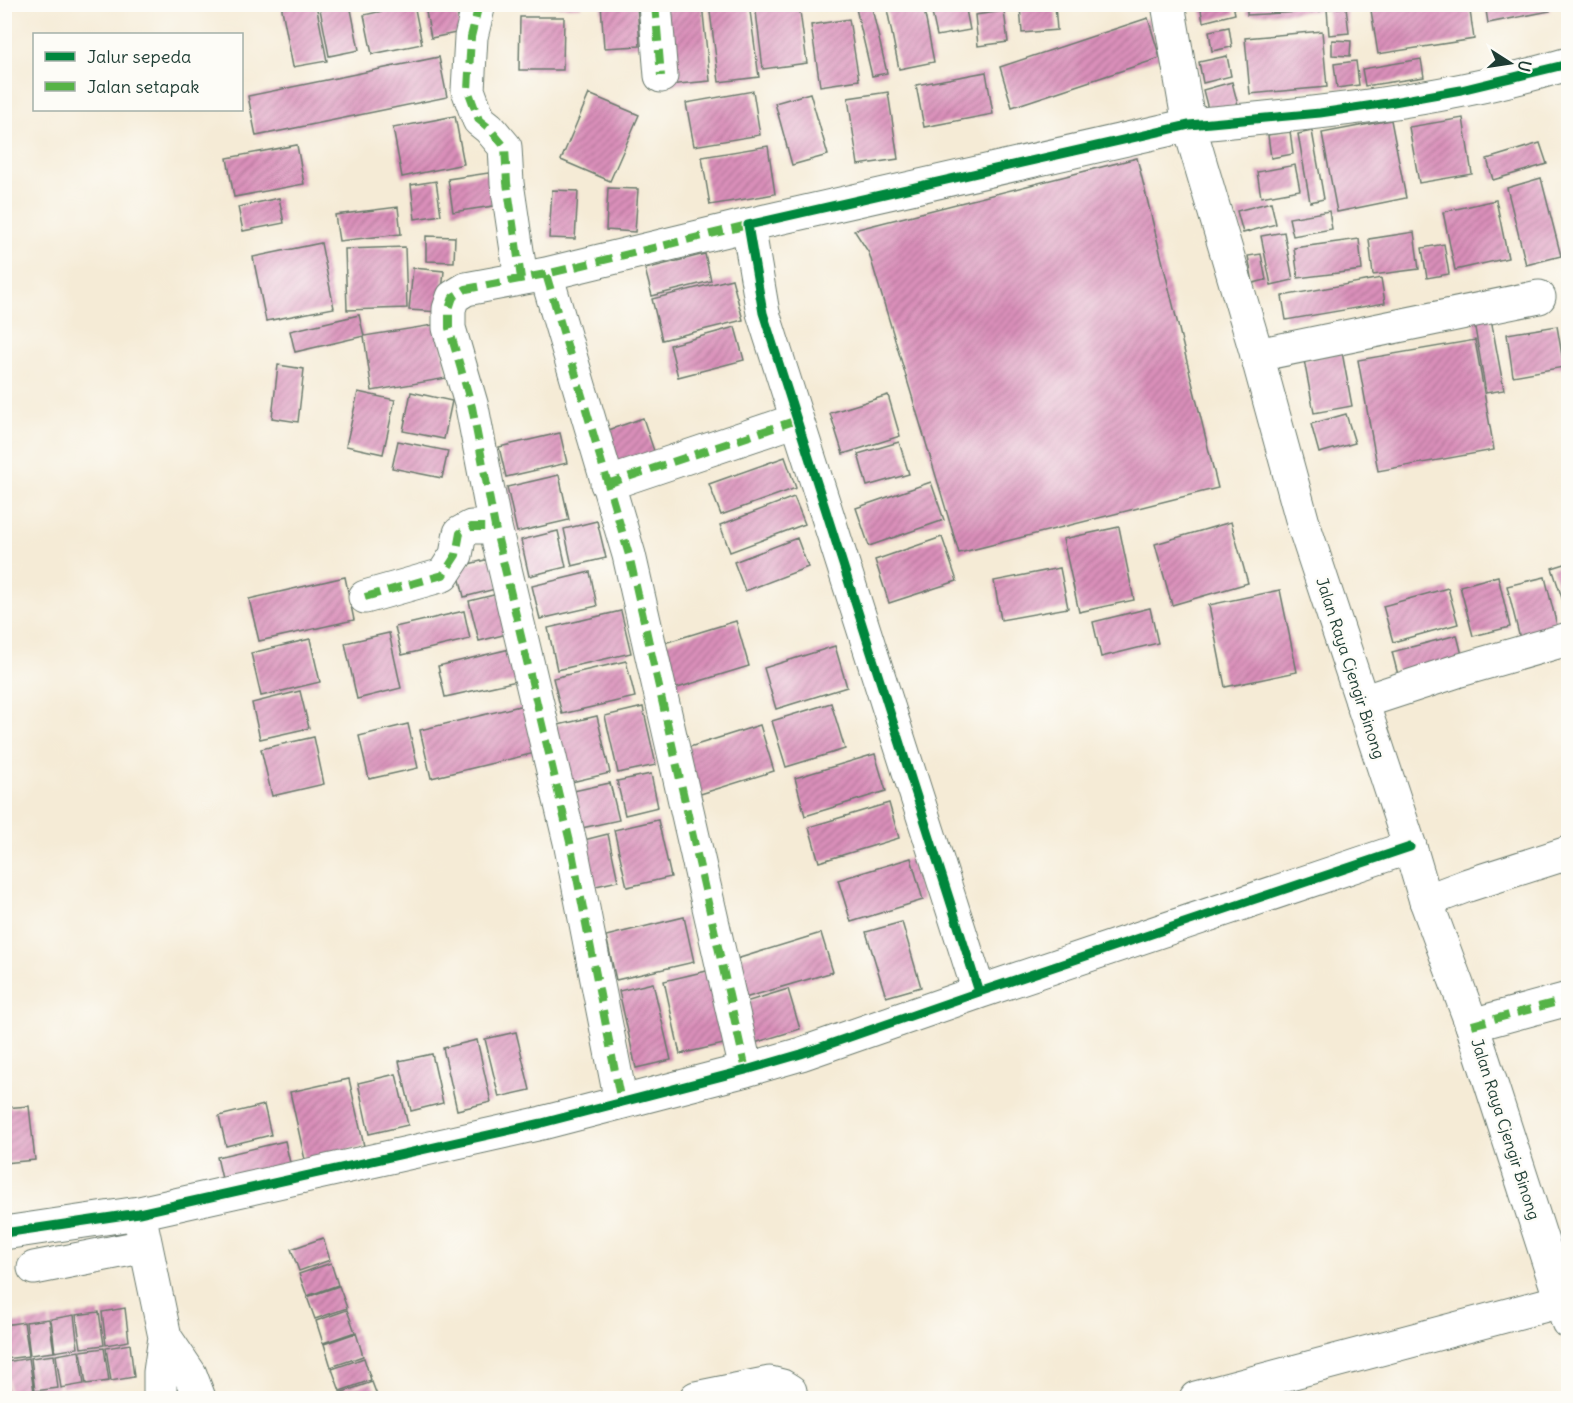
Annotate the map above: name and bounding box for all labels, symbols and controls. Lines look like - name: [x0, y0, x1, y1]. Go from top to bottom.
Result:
- legend: [33, 33, 243, 111]
- north arrow: [1480, 33, 1540, 93]
- text: Jalur sepeda: [87, 45, 191, 68]
- text: U: [1514, 59, 1536, 74]
- text: Jalan setapak: [87, 75, 199, 98]
- street label: Jalan Raya Cjengir Binong: [1312, 575, 1390, 761]
- street label: Jalan Raya Cjengir Binong: [1467, 1036, 1545, 1222]

